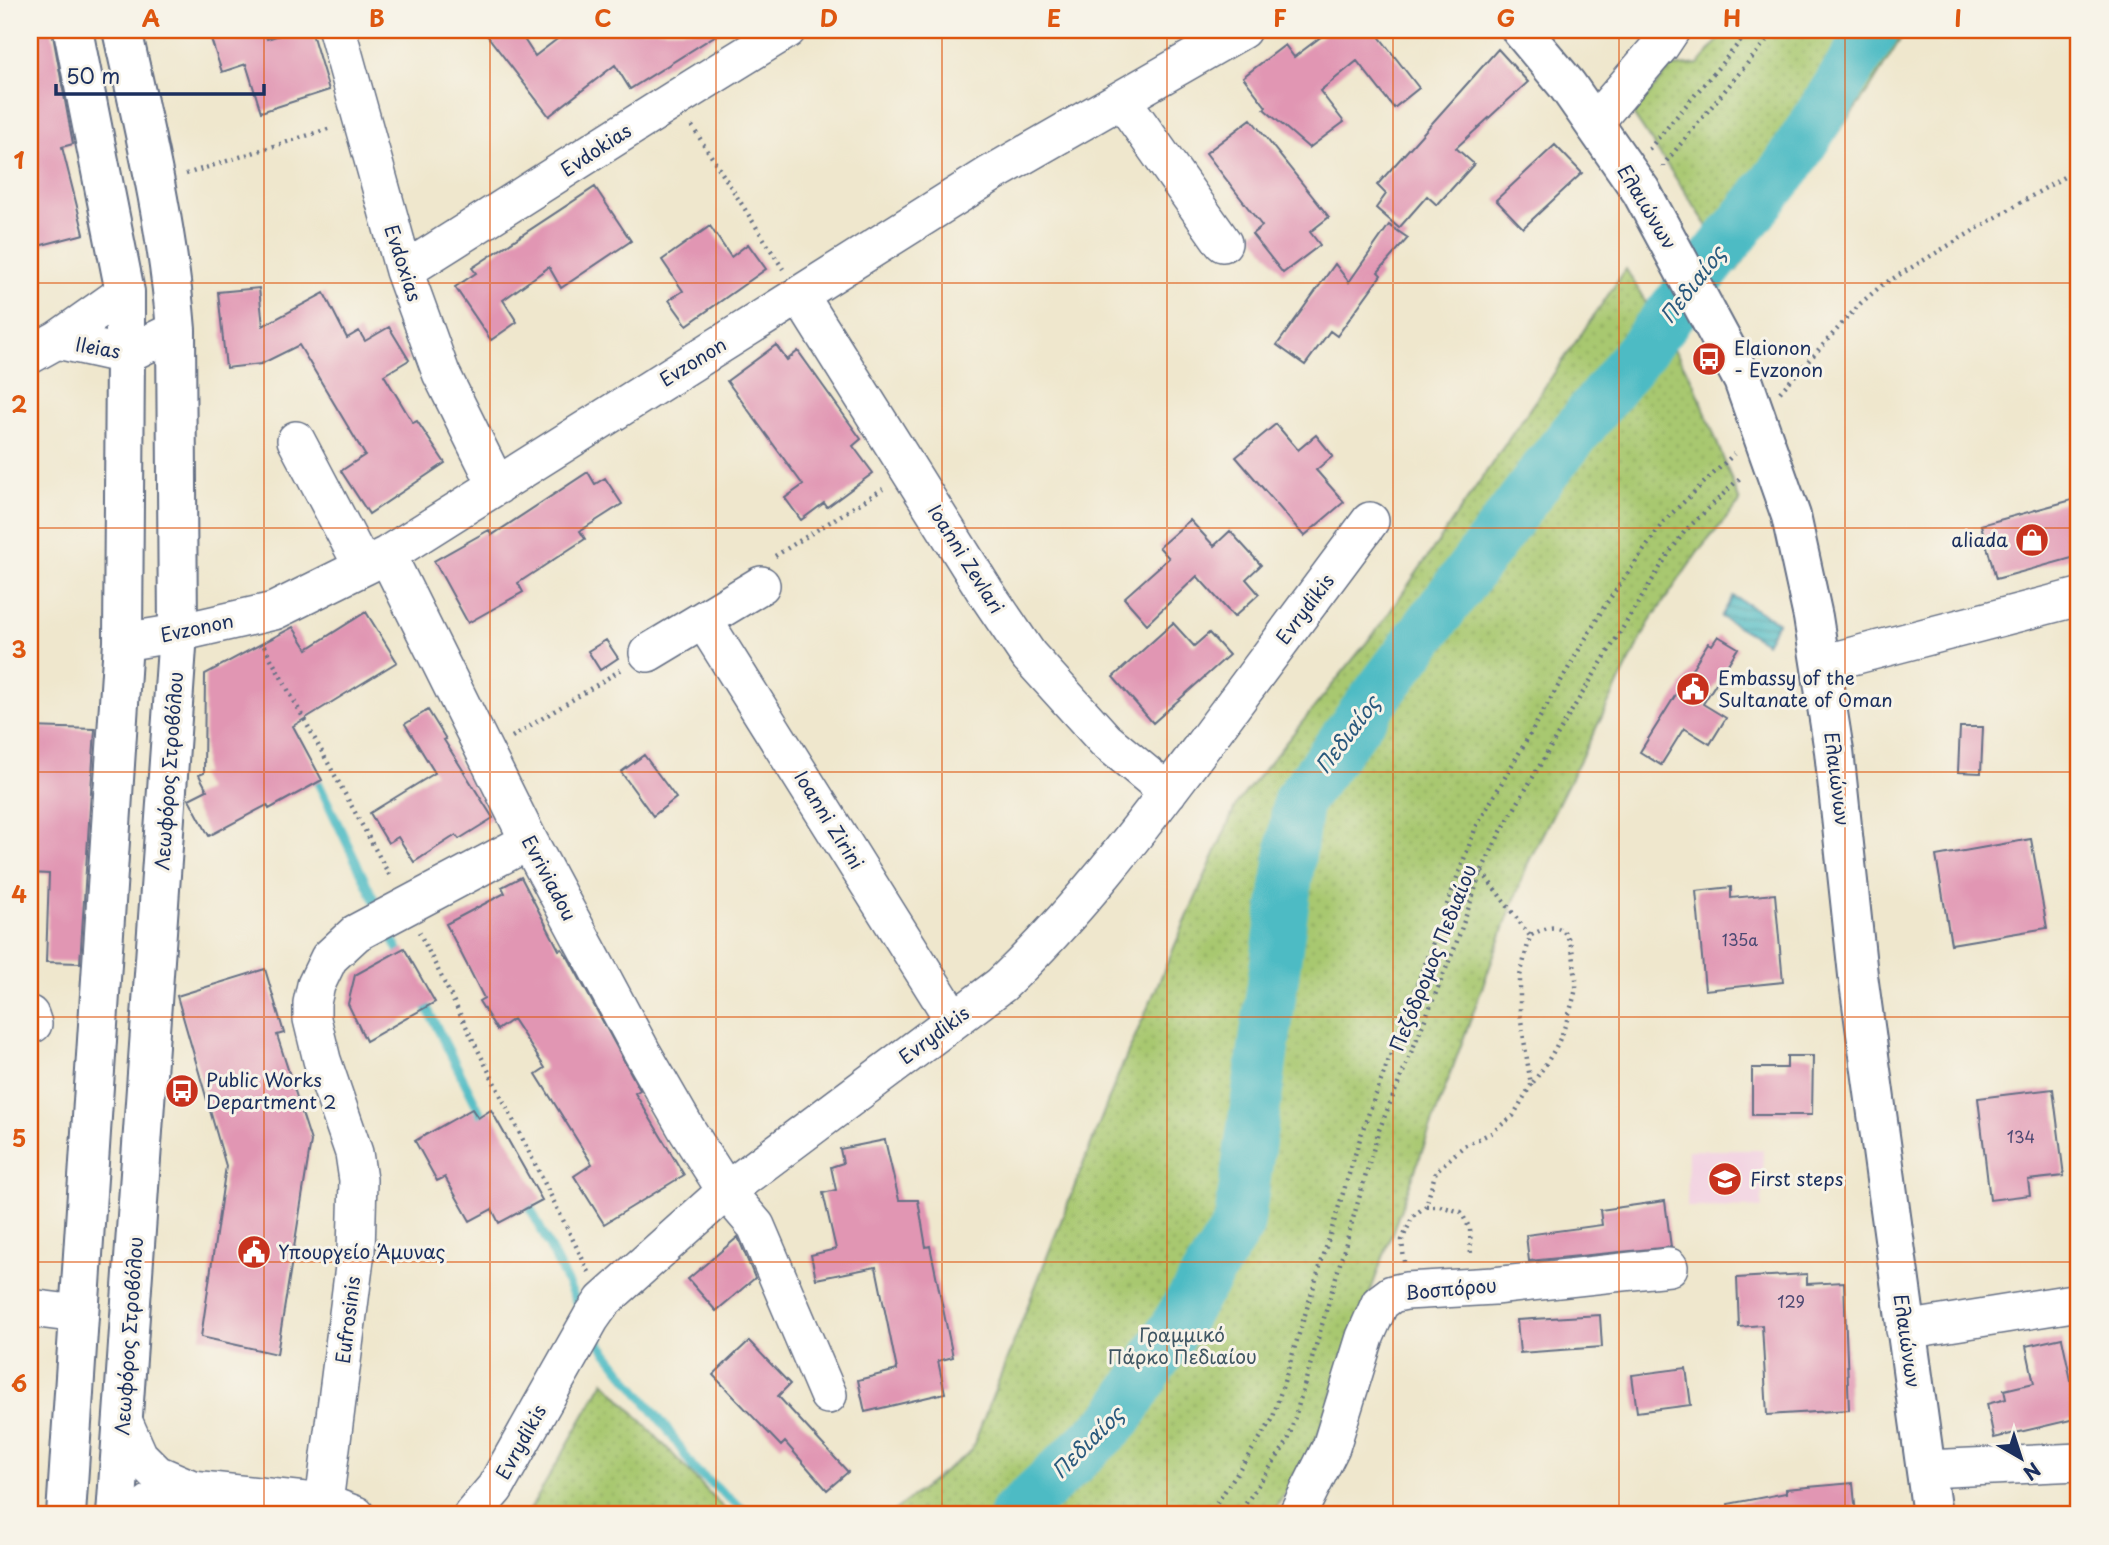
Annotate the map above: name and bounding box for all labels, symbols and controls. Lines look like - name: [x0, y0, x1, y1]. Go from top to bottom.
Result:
- text: A: [142, 0, 160, 35]
- text: B: [369, 0, 385, 35]
- text: C: [594, 0, 612, 35]
- text: D: [820, 0, 838, 35]
- text: E: [1047, 0, 1061, 35]
- text: F: [1273, 0, 1287, 35]
- text: G: [1497, 0, 1515, 35]
- text: H: [1723, 0, 1741, 35]
- text: I: [1954, 0, 1962, 35]
- scale bar: [56, 52, 264, 96]
- text: 50 m: [66, 59, 120, 91]
- street label: Evdokias: [555, 116, 636, 182]
- text: 1: [14, 142, 25, 177]
- street label: Ελαιώνων: [1611, 159, 1684, 254]
- street label: Evdoxias: [378, 221, 430, 305]
- water label: Πεδιαίος: [1651, 237, 1733, 329]
- street label: Ileias: [73, 329, 123, 365]
- street label: Evzonon: [654, 330, 731, 393]
- place label: Elaionon - Evzonon: [1734, 333, 1823, 383]
- bus stop icon: Elaionon - Evzonon: [1690, 340, 1728, 378]
- text: 2: [11, 386, 27, 421]
- street label: Ioanni Zevlari: [922, 498, 1012, 619]
- shop icon: aliada: [2013, 521, 2051, 559]
- place label: aliada: [1951, 525, 2008, 553]
- street label: Evrydikis: [1268, 567, 1340, 649]
- street label: Evzonon: [158, 606, 236, 648]
- text: 3: [11, 631, 27, 666]
- place label: Embassy of the Sultanate of Oman: [1718, 663, 1893, 713]
- public building icon: Embassy of the Sultanate of Oman: [1674, 670, 1712, 708]
- street label: Λεωφόρος Στροβόλου: [147, 671, 189, 871]
- water label: Πεδιαίος: [1306, 686, 1388, 780]
- street label: Ελαιώνων: [1818, 730, 1858, 828]
- street label: Ioanni Zirini: [788, 765, 871, 874]
- street label: Evriviadou: [516, 830, 584, 925]
- street label: Πεζόδρομος Πεδιαίου: [1382, 860, 1482, 1056]
- text: 4: [11, 876, 27, 911]
- house number: 135a: [1722, 927, 1758, 951]
- street label: Evrydikis: [892, 998, 974, 1070]
- place label: Public Works Department 2: [206, 1065, 336, 1115]
- bus stop icon: Public Works Department 2: [163, 1072, 201, 1110]
- text: 5: [12, 1120, 26, 1155]
- house number: 134: [2007, 1124, 2035, 1148]
- school or university icon: First steps: [1706, 1160, 1744, 1198]
- place label: First steps: [1750, 1164, 1843, 1192]
- public building icon: Υπουργείο Άμυνας: [235, 1233, 273, 1271]
- street label: Λεωφόρος Στροβόλου: [107, 1236, 149, 1436]
- place label: Υπουργείο Άμυνας: [278, 1237, 445, 1265]
- street label: Βοσπόρου: [1404, 1270, 1498, 1306]
- street label: Eufrosinis: [328, 1274, 366, 1365]
- house number: 129: [1777, 1289, 1805, 1313]
- street label: Ελαιώνων: [1888, 1292, 1928, 1390]
- park label: Γραμμικό Πάρκο Πεδιαίου: [1107, 1320, 1257, 1370]
- text: 6: [11, 1365, 27, 1400]
- water label: Πεδιαίος: [1043, 1397, 1131, 1485]
- street label: Evrydikis: [488, 1399, 552, 1484]
- north arrow: [1986, 1422, 2056, 1492]
- text: N: [2018, 1456, 2047, 1488]

